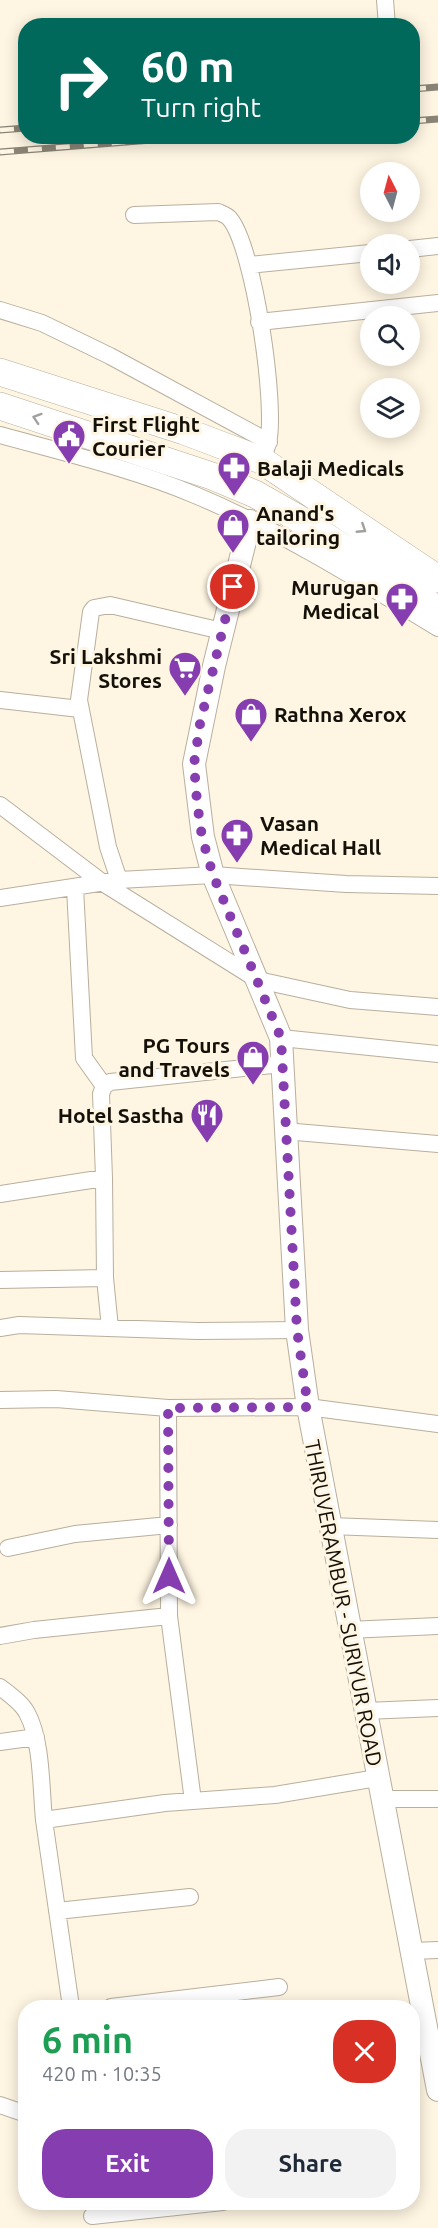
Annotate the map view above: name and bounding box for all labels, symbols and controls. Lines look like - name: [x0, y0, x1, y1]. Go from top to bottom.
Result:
- icon: right: [42, 42, 120, 120]
- text: 60 m: [141, 43, 235, 90]
- text: Turn right: [141, 92, 261, 122]
- north arrow: [360, 162, 420, 222]
- map controls: [360, 162, 420, 438]
- button: sound: [360, 234, 420, 294]
- button: search: [360, 306, 420, 366]
- button: layers: [360, 378, 420, 438]
- place label: First Flight Courier: [92, 412, 200, 460]
- one-way arrow: [32, 413, 43, 426]
- public building icon: First Flight Courier: [51, 418, 87, 465]
- pharmacy icon: Balaji Medicals: [216, 450, 252, 497]
- place label: Balaji Medicals: [257, 456, 404, 480]
- place label: Anand's tailoring: [256, 501, 340, 549]
- shop icon: Anand's tailoring: [215, 507, 251, 554]
- one-way arrow: [356, 522, 367, 533]
- pin: [207, 561, 258, 612]
- icon: arrive: [216, 570, 249, 603]
- place label: Murugan Medical: [291, 575, 379, 623]
- pharmacy icon: Murugan Medical: [384, 581, 420, 628]
- place label: Sri Lakshmi Stores: [50, 644, 162, 692]
- supermarket icon: Sri Lakshmi Stores: [167, 650, 203, 697]
- shop icon: Rathna Xerox: [233, 696, 269, 743]
- place label: Rathna Xerox: [274, 702, 407, 726]
- place label: Vasan Medical Hall: [260, 811, 381, 859]
- pharmacy icon: Vasan Medical Hall: [219, 817, 255, 864]
- place label: PG Tours and Travels: [118, 1033, 230, 1081]
- shop icon: PG Tours and Travels: [235, 1039, 271, 1086]
- restaurant icon: Hotel Sastha: [189, 1097, 225, 1144]
- place label: Hotel Sastha: [58, 1103, 184, 1127]
- street label: THIRUVERAMBUR - SURIYUR ROAD: [301, 1438, 387, 1768]
- position arrow: [137, 1544, 201, 1608]
- text: 6 min: [42, 2019, 133, 2060]
- button: close: [333, 2020, 396, 2083]
- text: 420 m · 10:35: [42, 2062, 162, 2085]
- button: Exit: [42, 2129, 213, 2198]
- button: Share: [225, 2129, 396, 2198]

